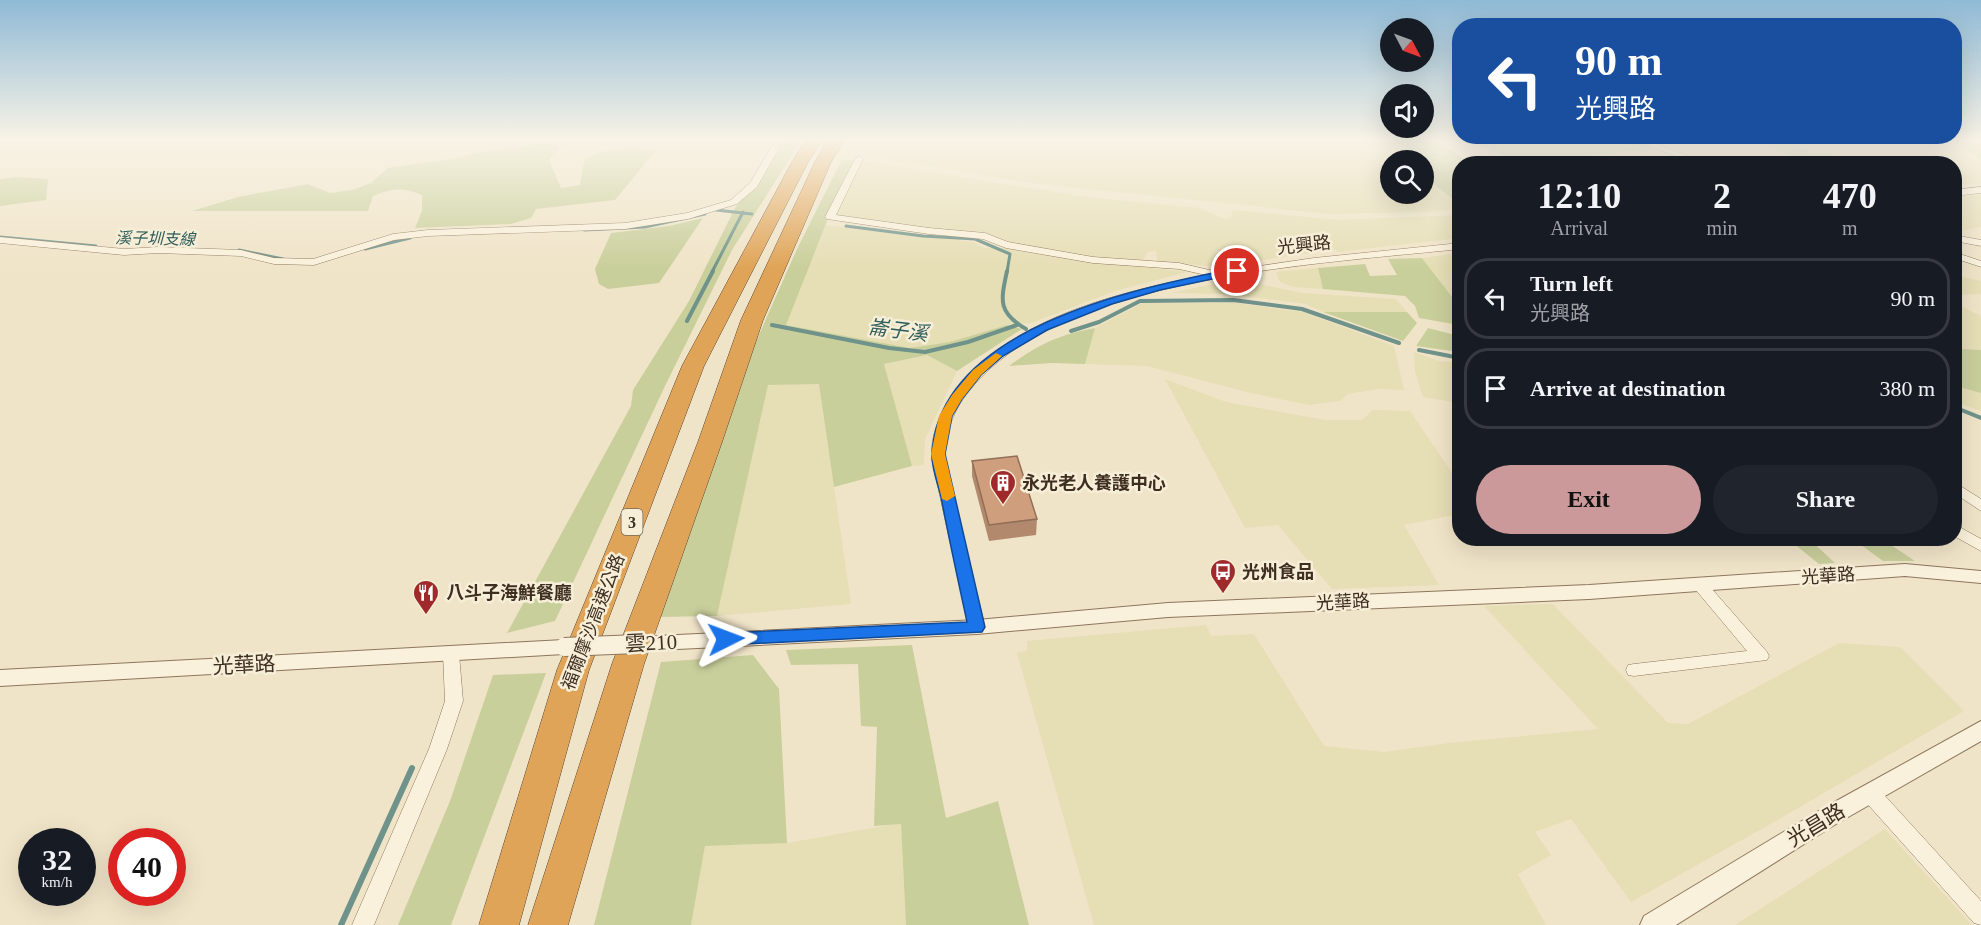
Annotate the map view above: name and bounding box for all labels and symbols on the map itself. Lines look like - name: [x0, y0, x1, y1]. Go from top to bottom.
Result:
- north arrow: [1380, 18, 1434, 72]
- water label: 溪子圳支線: [115, 229, 197, 248]
- street label: 光興路: [1276, 232, 1332, 258]
- pin: [1211, 245, 1262, 296]
- water label: 崙子溪: [867, 315, 932, 345]
- building icon: 永光老人養護中心: [988, 468, 1018, 506]
- place label: 永光老人養護中心: [1022, 473, 1166, 493]
- road number: 3: [622, 509, 642, 535]
- street label: 福爾摩沙高速公路: [558, 551, 628, 693]
- bus stop icon: 光州食品: [1208, 557, 1238, 595]
- place label: 光州食品: [1242, 562, 1314, 582]
- street label: 光華路: [1800, 564, 1856, 588]
- restaurant icon: 八斗子海鮮餐廳: [411, 578, 441, 616]
- place label: 八斗子海鮮餐廳: [446, 583, 572, 603]
- street label: 光華路: [1316, 591, 1370, 613]
- position arrow: [694, 607, 758, 671]
- street label: 雲210: [624, 630, 678, 656]
- street label: 光華路: [212, 651, 276, 679]
- street label: 光昌路: [1783, 798, 1849, 852]
- speed limit sign: 40: [108, 828, 186, 906]

